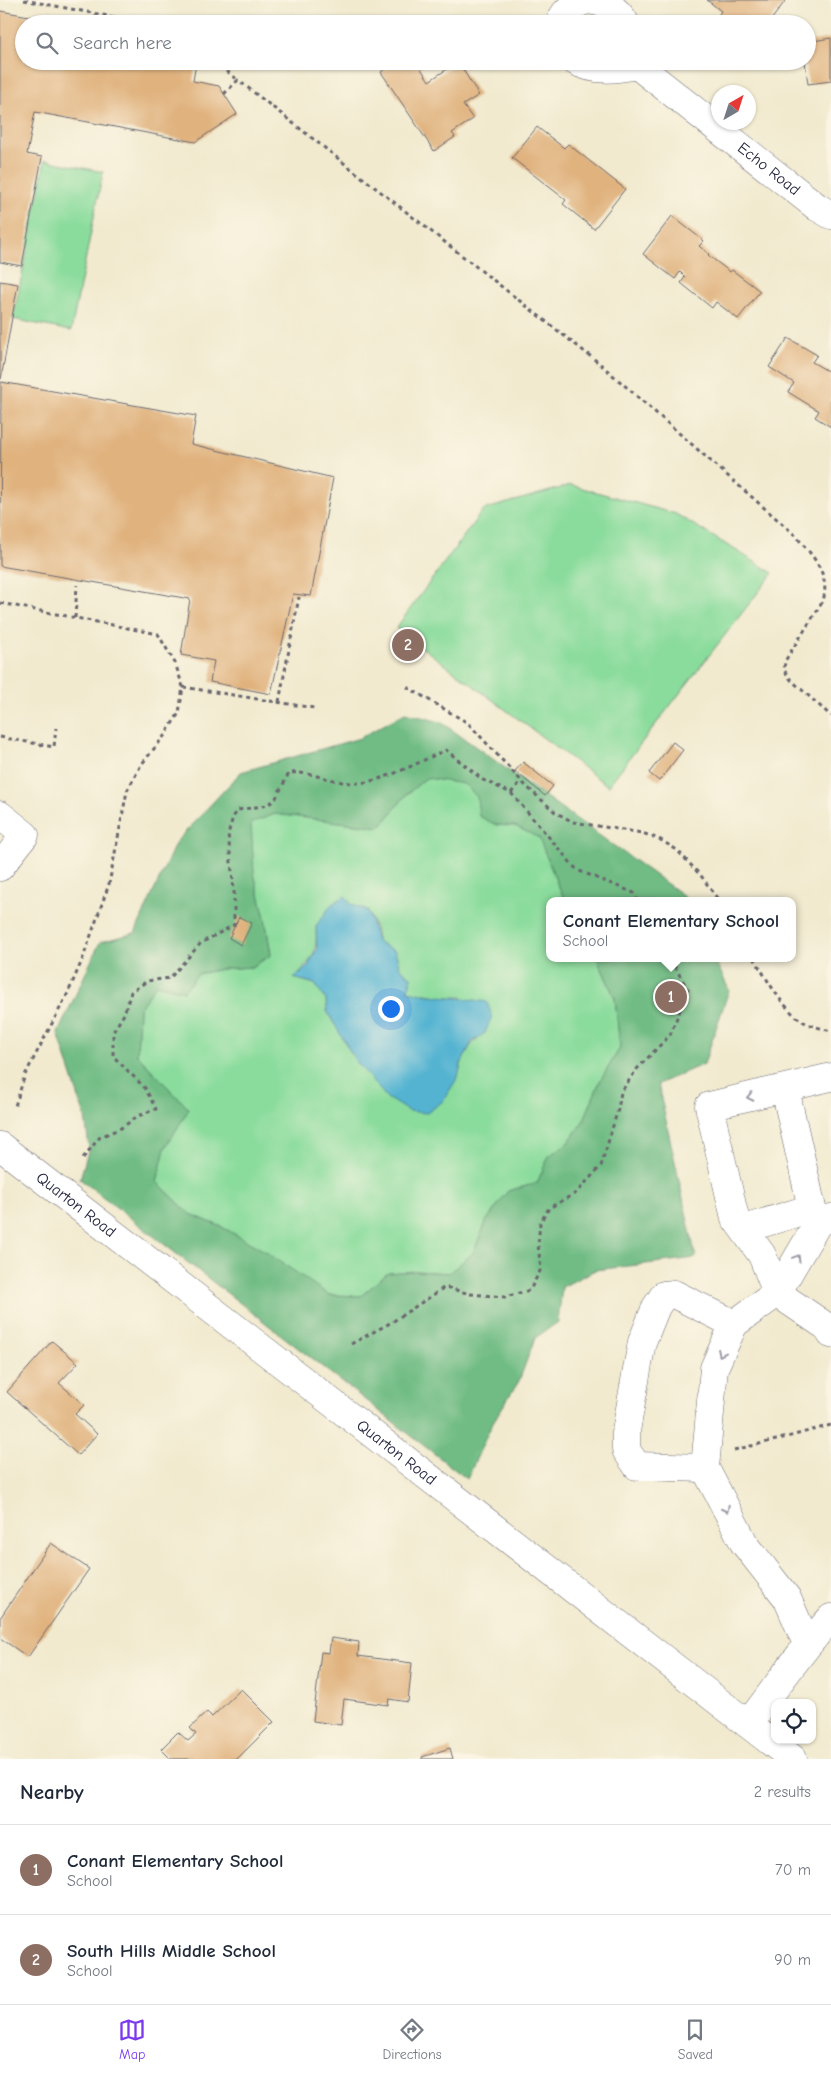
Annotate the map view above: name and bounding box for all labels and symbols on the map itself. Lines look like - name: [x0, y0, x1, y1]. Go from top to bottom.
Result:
- north arrow: [711, 85, 756, 130]
- street label: Echo Road: [734, 139, 804, 199]
- pin: 2: [392, 626, 424, 664]
- pin: 1: [655, 978, 687, 1016]
- your location: [378, 996, 404, 1022]
- one-way arrow: [745, 1091, 754, 1102]
- street label: Quarton Road: [33, 1168, 119, 1241]
- one-way arrow: [791, 1255, 801, 1264]
- one-way arrow: [716, 1348, 727, 1357]
- street label: Quarton Road: [353, 1416, 440, 1489]
- one-way arrow: [720, 1504, 730, 1513]

